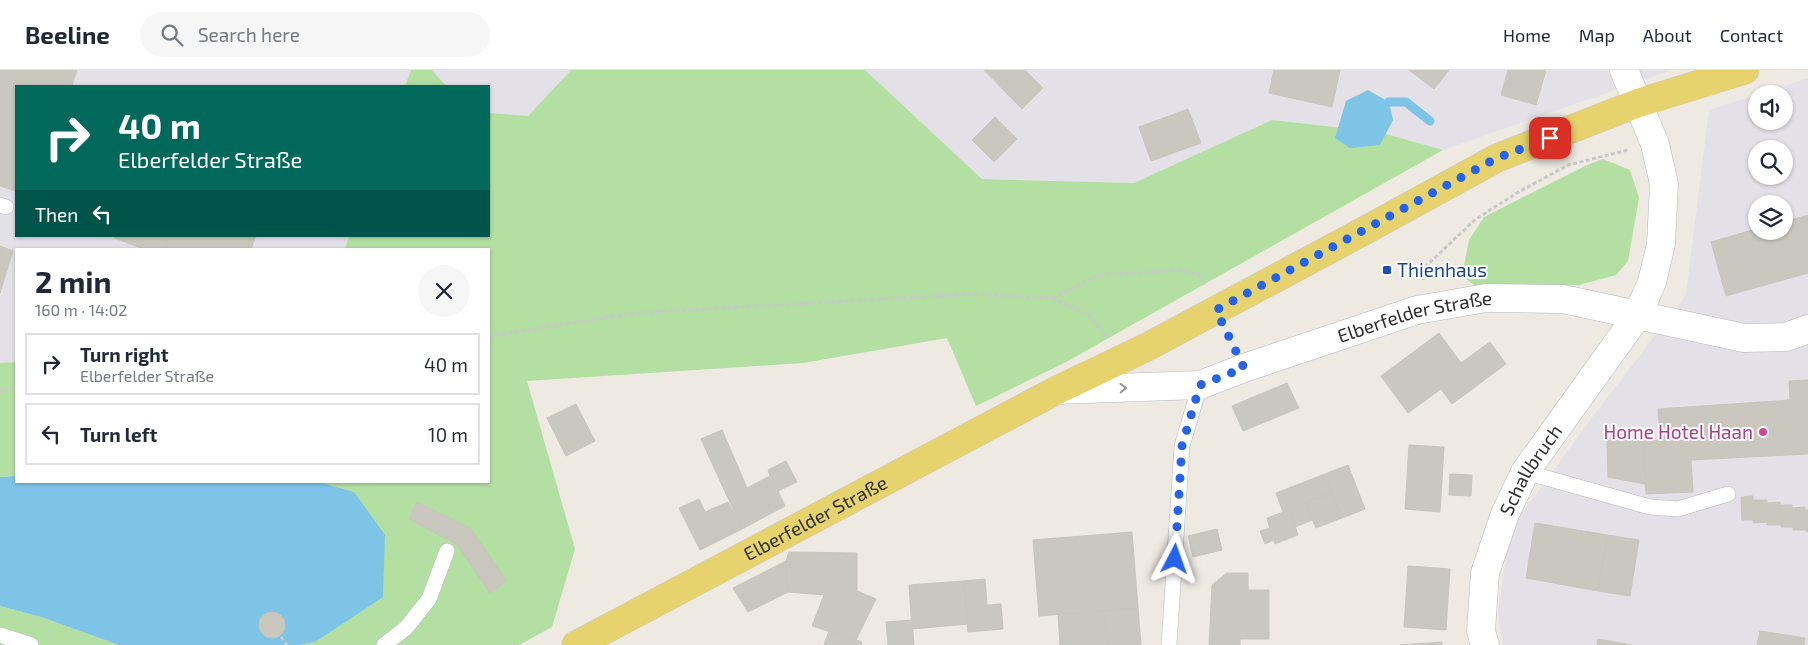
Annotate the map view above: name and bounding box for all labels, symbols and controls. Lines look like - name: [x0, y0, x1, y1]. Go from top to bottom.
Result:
- search box: [140, 12, 490, 57]
- text: Beeline: [25, 20, 110, 49]
- icon: search: [158, 21, 186, 49]
- text: Search here: [198, 23, 300, 46]
- text: Home: [1503, 24, 1551, 46]
- text: Map: [1579, 24, 1615, 46]
- text: About: [1643, 24, 1692, 46]
- text: Contact: [1720, 24, 1783, 46]
- map controls: [1748, 85, 1793, 240]
- button: sound: [1748, 85, 1793, 130]
- text: 40 m: [118, 104, 201, 146]
- icon: right: [35, 105, 100, 170]
- pin: [1529, 117, 1571, 159]
- icon: arrive: [1536, 124, 1564, 152]
- button: search: [1748, 140, 1793, 185]
- text: Elberfelder Straße: [118, 146, 302, 172]
- button: layers: [1748, 195, 1793, 240]
- icon: left: [88, 200, 116, 228]
- text: Then: [35, 203, 78, 226]
- place label: Thienhaus: [1397, 258, 1487, 281]
- text: 2 min: [35, 263, 112, 299]
- marker: Thienhaus: [1381, 264, 1393, 276]
- button: close: [418, 265, 470, 317]
- street label: Elberfelder Straße: [1334, 286, 1492, 347]
- text: 160 m · 14:02: [35, 300, 127, 319]
- text: Turn right: [80, 343, 168, 366]
- icon: right: [37, 350, 65, 378]
- text: 40 m: [424, 353, 468, 376]
- text: Elberfelder Straße: [80, 366, 214, 385]
- one-way arrow: [1119, 383, 1127, 393]
- icon: left: [37, 420, 65, 448]
- street label: Schallbruch: [1494, 420, 1566, 519]
- place label: Home Hotel Haan: [1604, 420, 1753, 443]
- text: Turn left: [80, 423, 157, 446]
- text: 10 m: [428, 423, 468, 446]
- marker: Home Hotel Haan: [1757, 426, 1769, 438]
- street label: Elberfelder Straße: [739, 470, 891, 565]
- position arrow: [1148, 532, 1200, 584]

